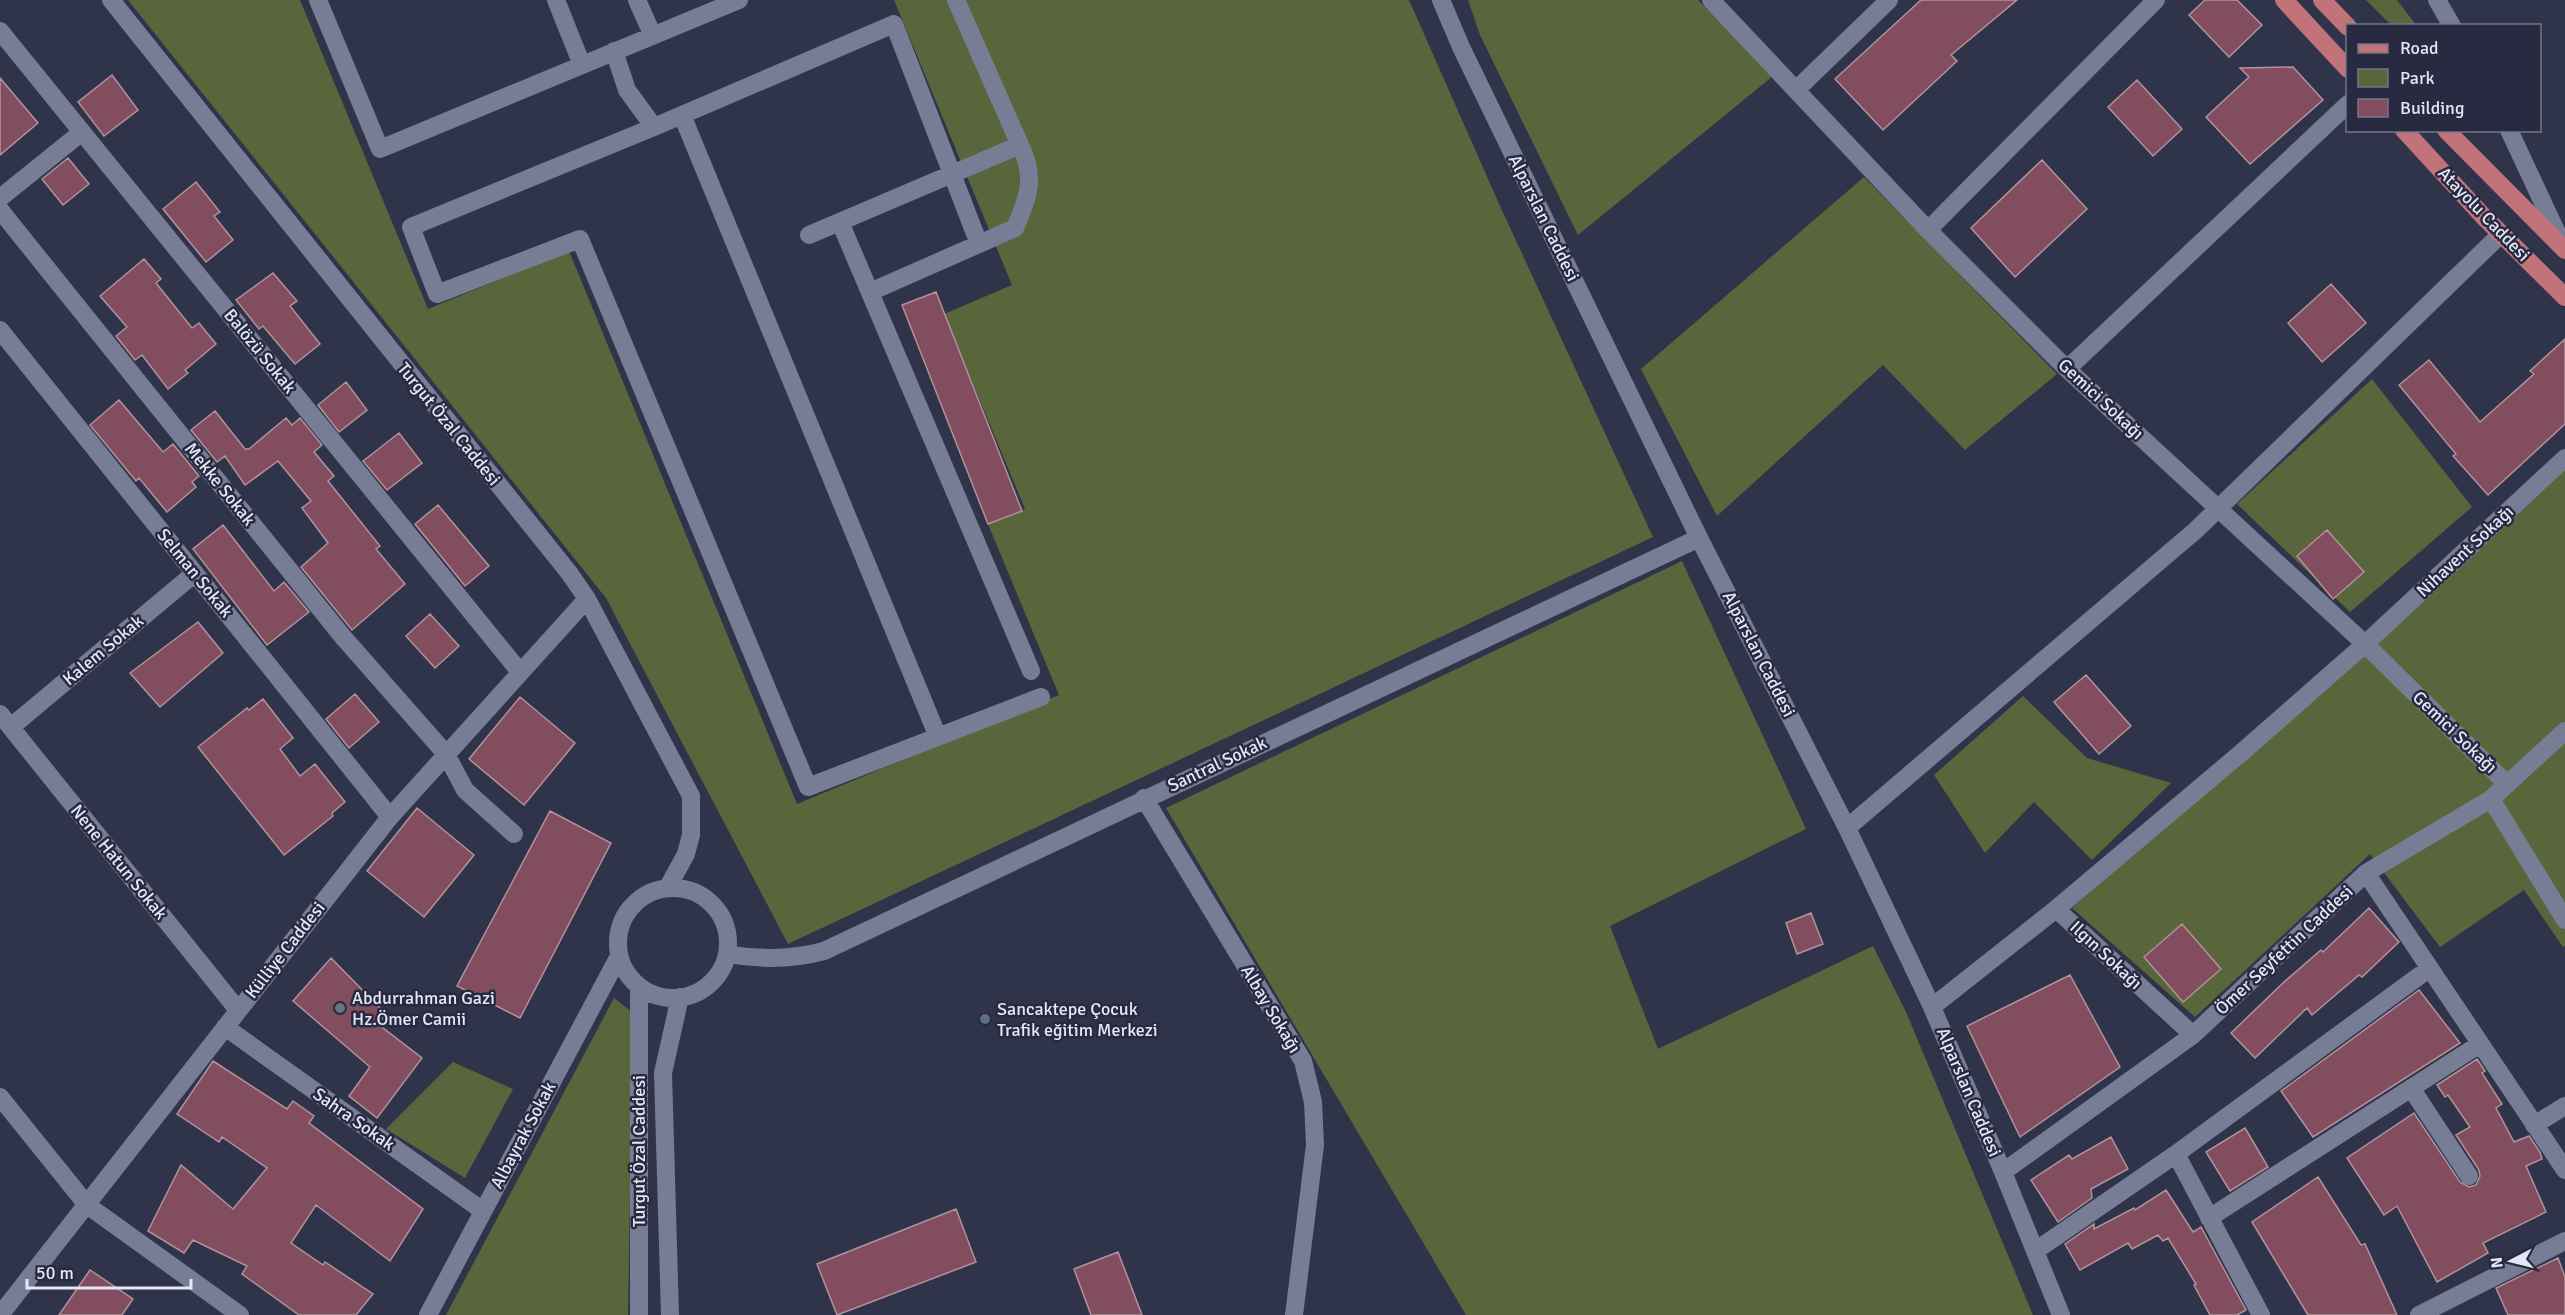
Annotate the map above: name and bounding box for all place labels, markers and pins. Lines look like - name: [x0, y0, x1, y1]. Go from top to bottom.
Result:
- place label: Abdurrahman Gazi Hz.Ömer Camii: [352, 987, 495, 1030]
- place label: Sancaktepe Çocuk Trafik eğitim Merkezi: [997, 998, 1158, 1041]
- marker: Abdurrahman Gazi Hz.Ömer Camii: [333, 1001, 347, 1015]
- marker: Sancaktepe Çocuk Trafik eğitim Merkezi: [978, 1012, 992, 1026]

